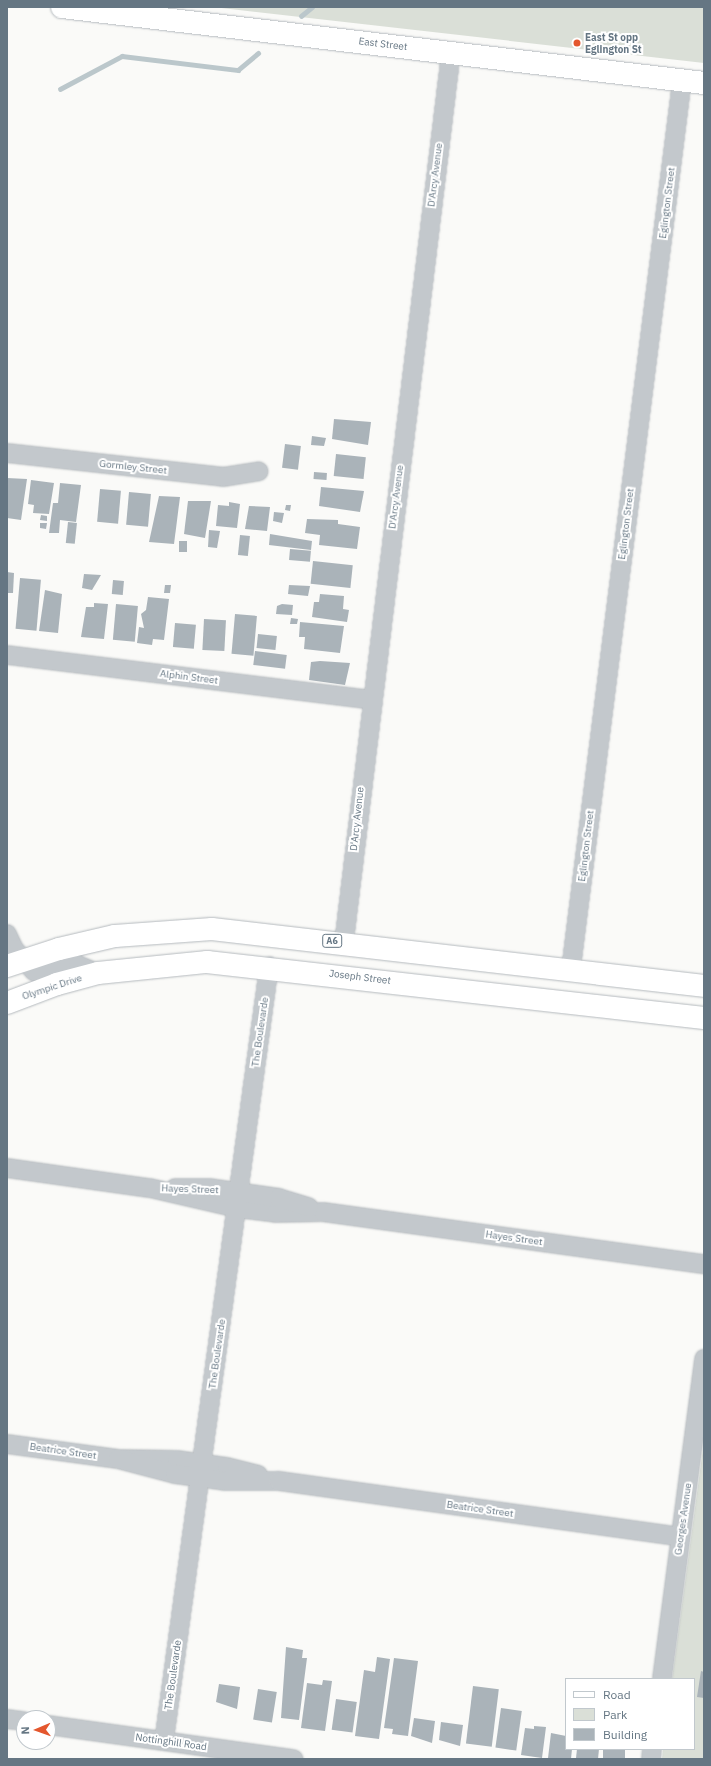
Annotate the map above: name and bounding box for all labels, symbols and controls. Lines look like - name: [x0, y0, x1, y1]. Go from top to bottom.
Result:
- place label: East St opp Eglington St: [585, 31, 642, 54]
- street label: East Street: [358, 35, 408, 53]
- marker: East St opp Eglington St: [572, 38, 582, 48]
- street label: D'Arcy Avenue: [425, 142, 445, 208]
- street label: Eglington Street: [657, 167, 677, 239]
- street label: Gormley Street: [99, 457, 167, 477]
- street label: D'Arcy Avenue: [386, 464, 406, 530]
- street label: Eglington Street: [616, 488, 636, 560]
- street label: Alphin Street: [159, 667, 219, 687]
- street label: D'Arcy Avenue: [348, 786, 366, 852]
- street label: Eglington Street: [576, 810, 596, 882]
- road number: A6: [322, 934, 342, 948]
- street label: Joseph Street: [328, 967, 392, 987]
- street label: Olympic Drive: [21, 972, 83, 1002]
- street label: The Boulevarde: [249, 996, 271, 1068]
- street label: Hayes Street: [161, 1182, 219, 1196]
- street label: Hayes Street: [485, 1228, 543, 1248]
- street label: The Boulevarde: [206, 1318, 228, 1390]
- street label: Beatrice Street: [29, 1440, 97, 1462]
- street label: Georges Avenue: [672, 1482, 694, 1556]
- street label: Beatrice Street: [446, 1498, 514, 1520]
- street label: The Boulevarde: [162, 1639, 184, 1711]
- legend: [565, 1678, 695, 1750]
- text: Road: [603, 1687, 631, 1702]
- text: Park: [603, 1707, 627, 1722]
- north arrow: [16, 1710, 56, 1750]
- text: N: [18, 1726, 32, 1735]
- text: Building: [603, 1727, 647, 1742]
- street label: Nottinghill Road: [135, 1731, 207, 1753]

